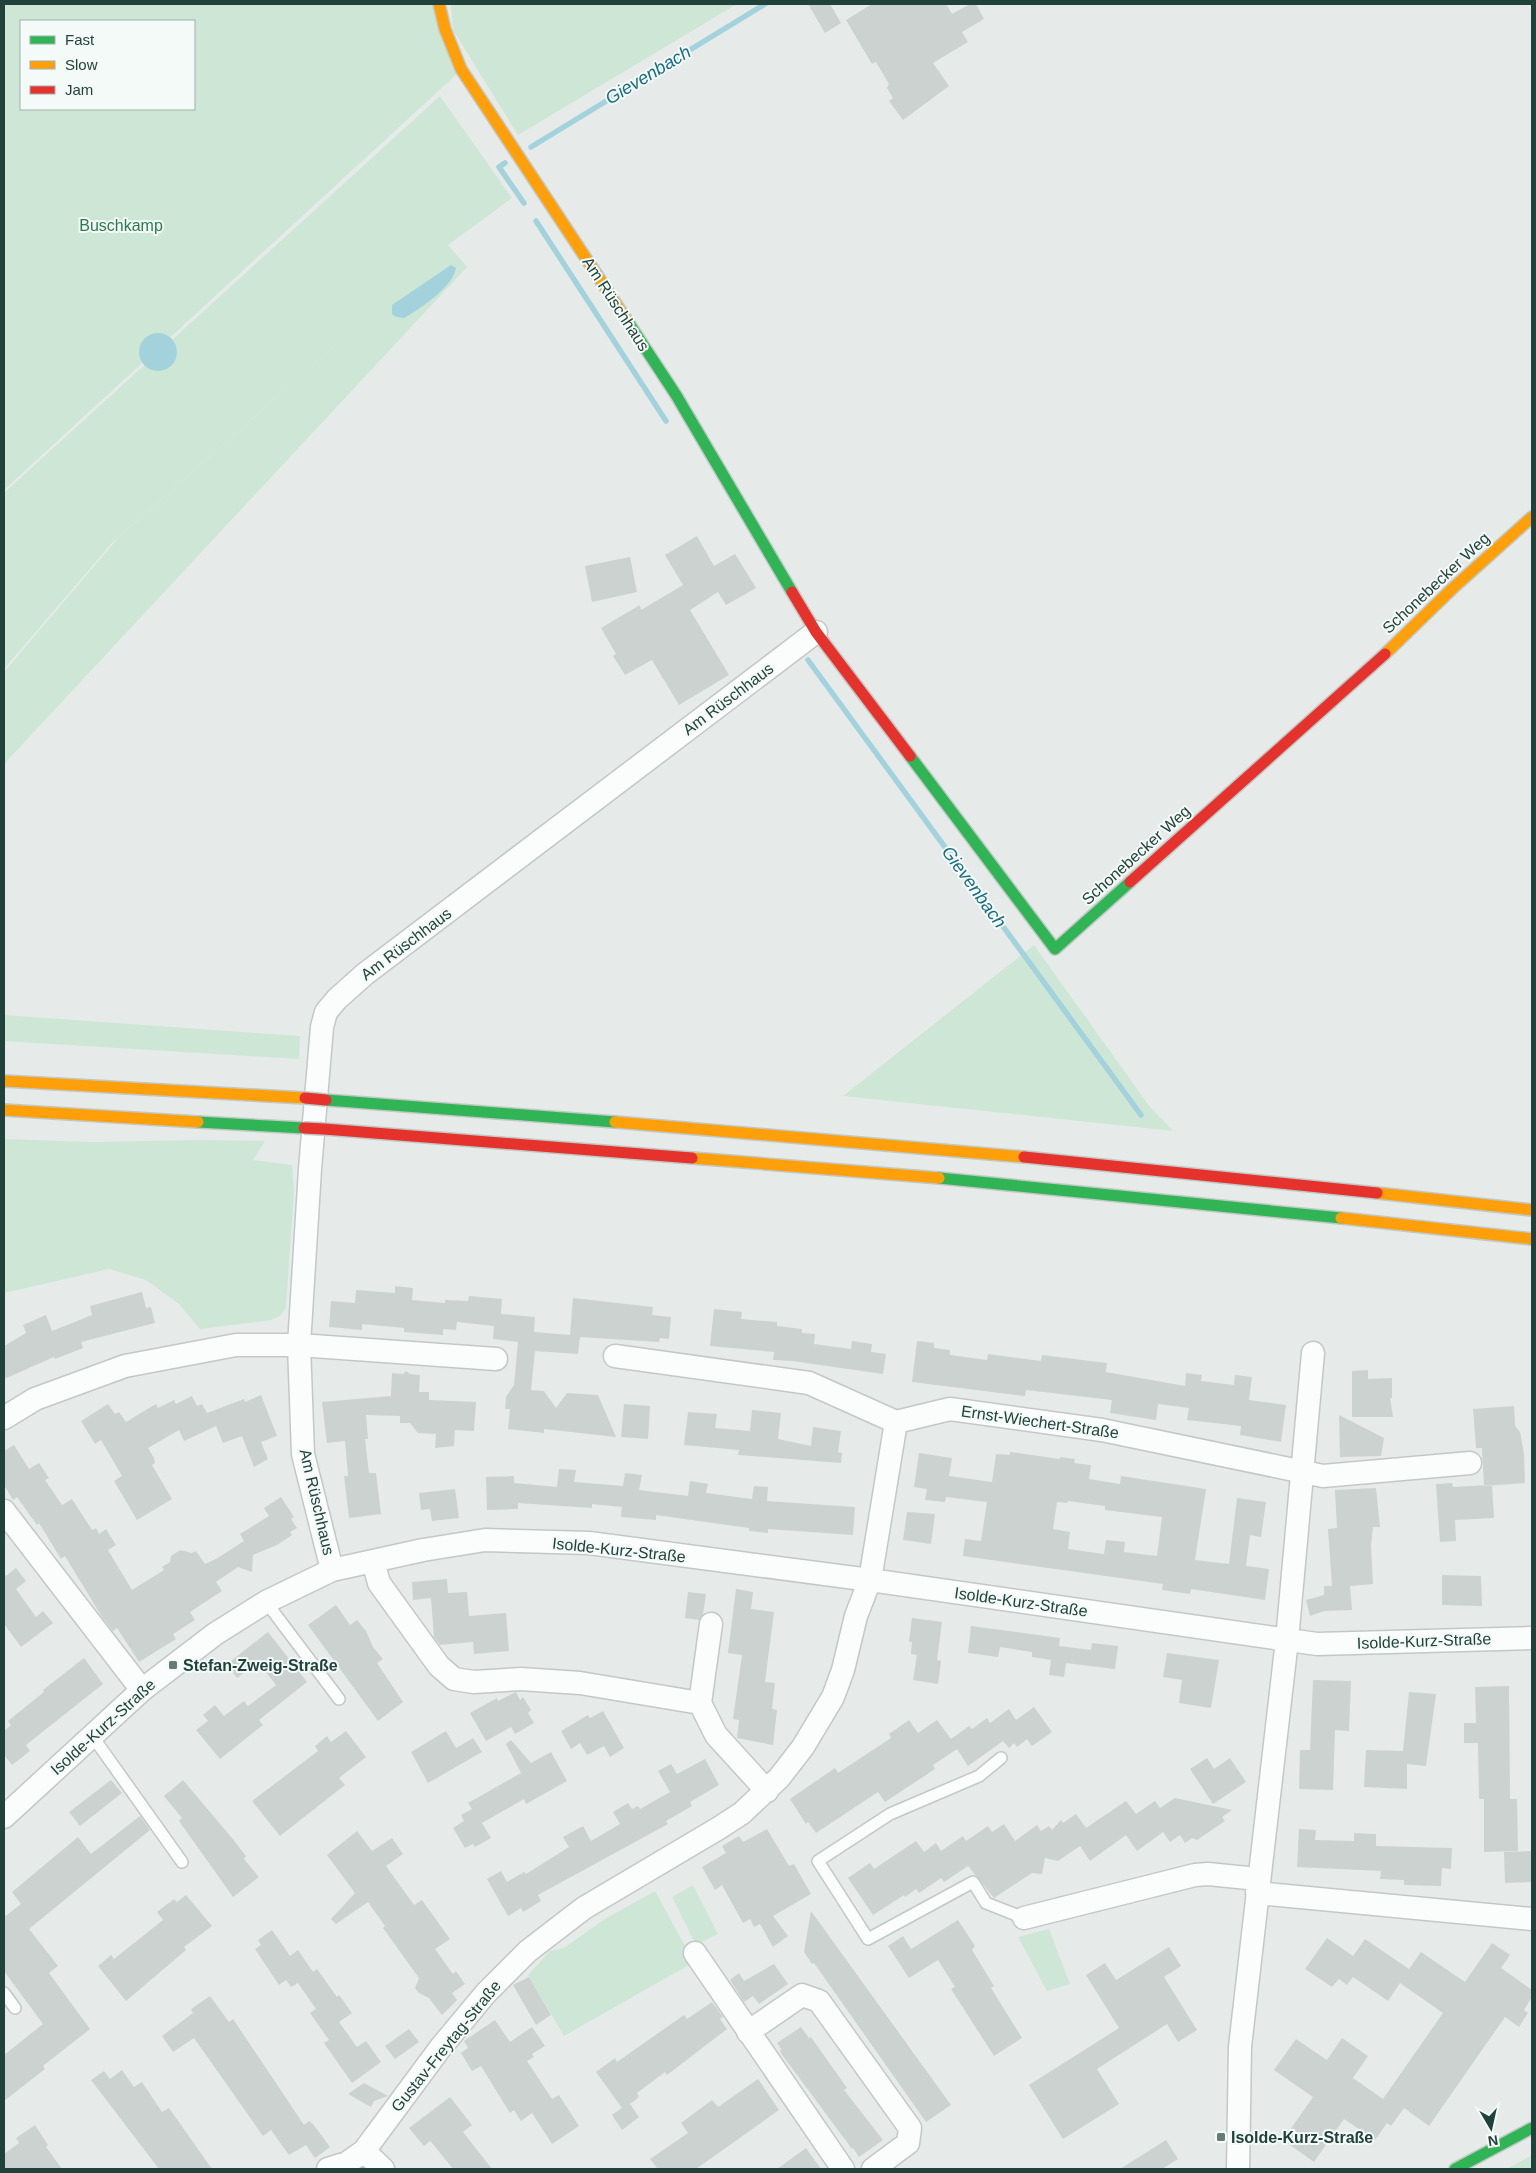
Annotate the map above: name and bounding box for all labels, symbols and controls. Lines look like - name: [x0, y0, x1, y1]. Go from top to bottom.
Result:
- legend: [20, 20, 195, 110]
- text: Fast: [65, 31, 95, 48]
- water label: Gievenbach: [602, 42, 694, 108]
- text: Slow: [65, 56, 98, 73]
- text: Jam: [65, 81, 93, 98]
- park label: Buschkamp: [79, 217, 163, 234]
- street label: Am Rüschhaus: [579, 254, 653, 354]
- street label: Schonebecker Weg: [1379, 529, 1493, 637]
- street label: Am Rüschhaus: [680, 660, 776, 738]
- street label: Schonebecker Weg: [1079, 802, 1193, 908]
- water label: Gievenbach: [938, 842, 1010, 932]
- street label: Am Rüschhaus: [358, 905, 454, 983]
- street label: Ernst-Wiechert-Straße: [960, 1403, 1120, 1442]
- street label: Am Rüschhaus: [297, 1447, 337, 1557]
- street label: Isolde-Kurz-Straße: [551, 1535, 687, 1565]
- street label: Isolde-Kurz-Straße: [953, 1584, 1089, 1620]
- street label: Isolde-Kurz-Straße: [1357, 1630, 1491, 1652]
- place label: Stefan-Zweig-Straße: [183, 1657, 338, 1674]
- marker: Stefan-Zweig-Straße: [167, 1659, 179, 1671]
- street label: Isolde-Kurz-Straße: [47, 1676, 159, 1778]
- street label: Gustav-Freytag-Straße: [388, 1977, 504, 2115]
- north arrow: [1466, 2103, 1516, 2153]
- place label: Isolde-Kurz-Straße: [1231, 2129, 1373, 2146]
- marker: Isolde-Kurz-Straße: [1215, 2131, 1227, 2143]
- text: N: [1487, 2132, 1499, 2150]

